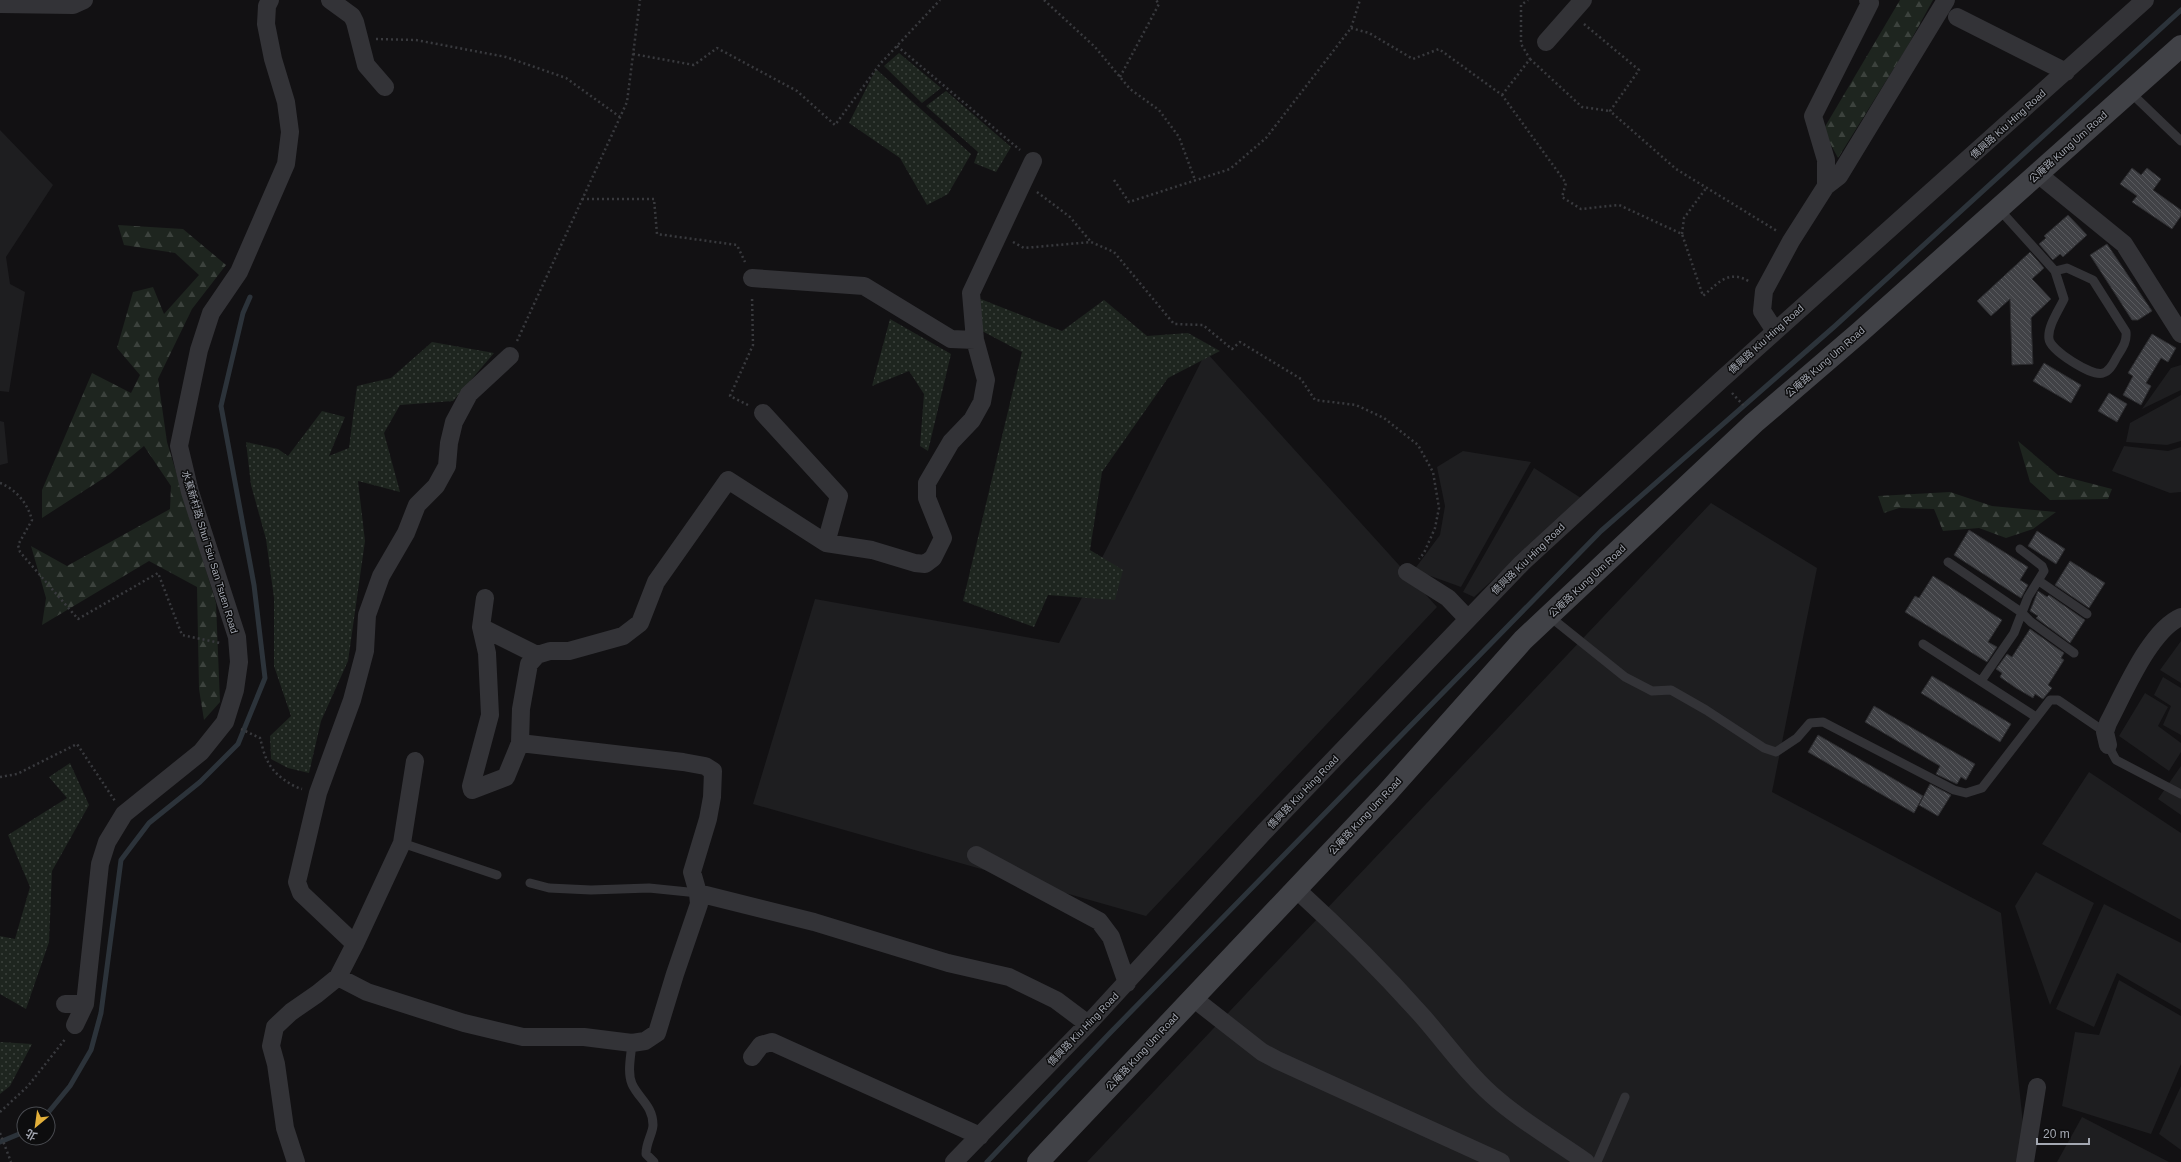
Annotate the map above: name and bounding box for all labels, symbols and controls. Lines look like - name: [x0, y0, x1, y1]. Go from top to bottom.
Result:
- street label: 僑興路 Kiu Hing Road: [1967, 87, 2048, 161]
- street label: 公庵路 Kung Um Road: [2027, 109, 2109, 185]
- street label: 僑興路 Kiu Hing Road: [1725, 302, 1806, 376]
- street label: 公庵路 Kung Um Road: [1783, 325, 1867, 399]
- street label: 水蕉新村路 Shui Tsiu San Tsuen Road: [180, 469, 240, 635]
- street label: 僑興路 Kiu Hing Road: [1488, 521, 1567, 597]
- street label: 公庵路 Kung Um Road: [1546, 542, 1628, 620]
- street label: 僑興路 Kiu Hing Road: [1265, 753, 1341, 832]
- street label: 公庵路 Kung Um Road: [1326, 775, 1404, 857]
- street label: 僑興路 Kiu Hing Road: [1045, 990, 1121, 1069]
- street label: 公庵路 Kung Um Road: [1103, 1011, 1181, 1093]
- north arrow: [16, 1106, 56, 1146]
- scale bar: [2037, 1120, 2089, 1146]
- text: 北: [23, 1127, 39, 1143]
- text: 20 m: [2043, 1127, 2070, 1141]

